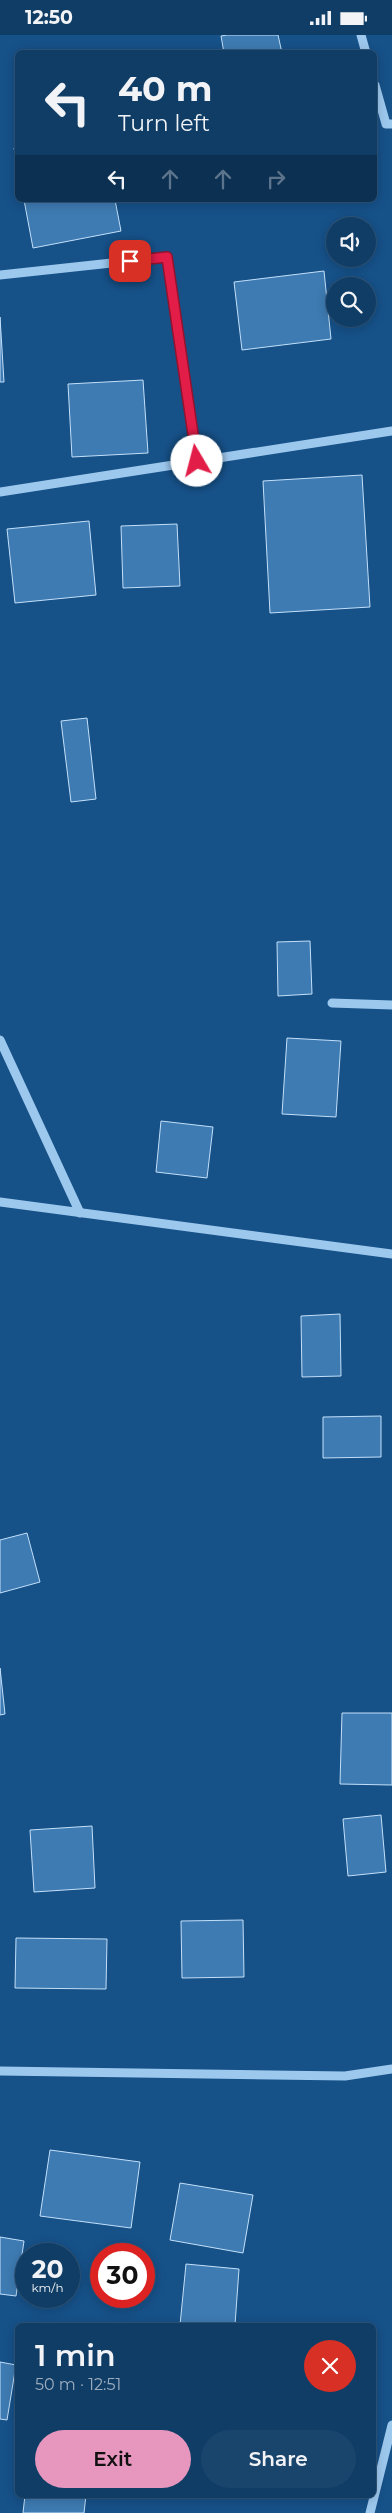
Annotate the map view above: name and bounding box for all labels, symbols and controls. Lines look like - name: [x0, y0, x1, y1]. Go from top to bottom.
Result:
- text: 12:50: [25, 6, 73, 29]
- text: 40 m: [118, 67, 213, 110]
- icon: left: [35, 70, 100, 135]
- text: Turn left: [118, 110, 210, 137]
- icon: left: [103, 165, 131, 193]
- icon: ahead: [156, 165, 184, 193]
- icon: ahead: [209, 165, 237, 193]
- icon: right: [262, 165, 290, 193]
- map controls: [326, 217, 376, 327]
- button: sound: [326, 217, 376, 267]
- pin: [109, 240, 151, 282]
- icon: arrive: [116, 247, 144, 275]
- button: search: [326, 277, 376, 327]
- position arrow: [170, 434, 222, 486]
- speed limit sign: 30: [90, 2243, 155, 2308]
- text: 20: [32, 2254, 63, 2284]
- text: km/h: [31, 2280, 64, 2295]
- text: 1 min: [35, 2337, 116, 2374]
- button: close: [304, 2340, 356, 2392]
- text: 50 m · 12:51: [35, 2375, 121, 2394]
- button: Exit: [35, 2430, 191, 2488]
- button: Share: [201, 2430, 356, 2488]

